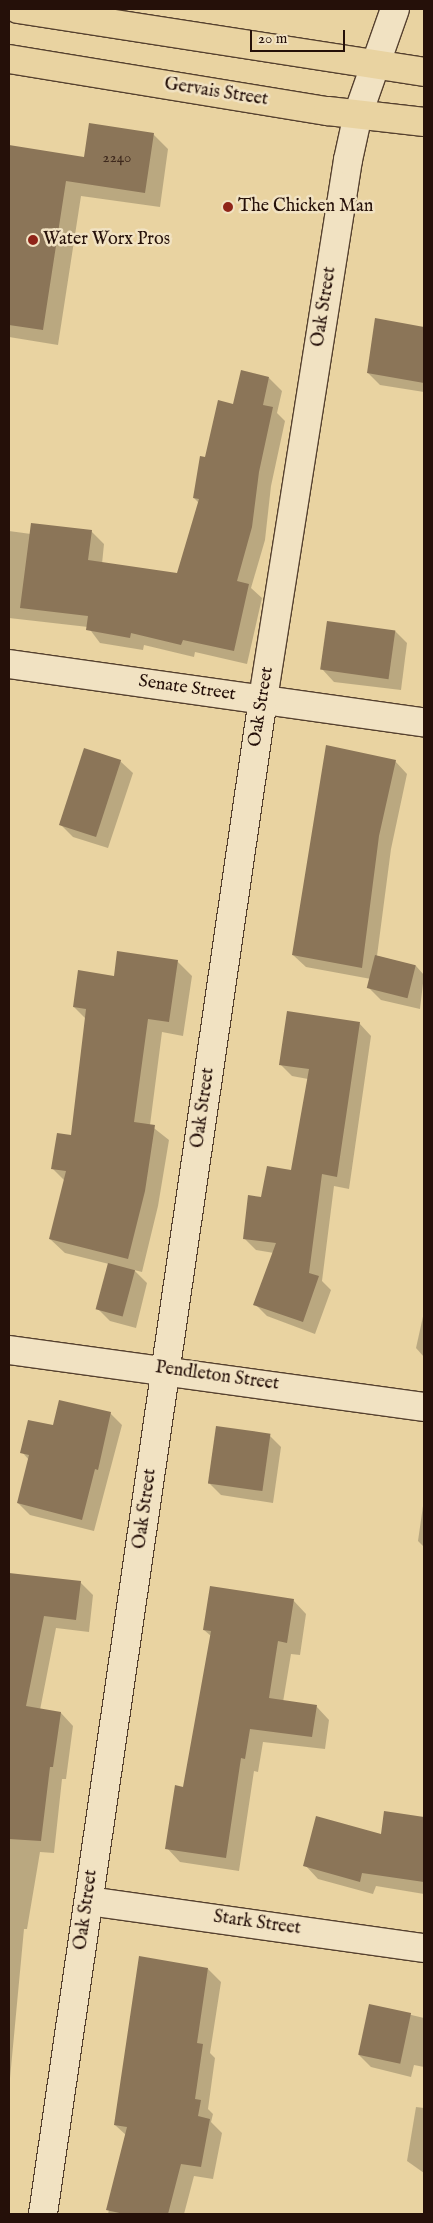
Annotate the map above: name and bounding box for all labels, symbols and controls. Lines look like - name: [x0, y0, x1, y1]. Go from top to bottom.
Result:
- scale bar: [253, 20, 348, 52]
- text: 20 m: [258, 29, 287, 48]
- street label: Gervais Street: [163, 74, 269, 112]
- house number: 2240: [103, 149, 131, 167]
- place label: The Chicken Man: [238, 196, 373, 218]
- marker: The Chicken Man: [222, 201, 234, 213]
- place label: Water Worx Pros: [43, 229, 170, 251]
- marker: Water Worx Pros: [27, 234, 39, 246]
- street label: Oak Street: [308, 265, 342, 349]
- street label: Oak Street: [245, 665, 279, 749]
- street label: Senate Street: [137, 671, 237, 707]
- street label: Oak Street: [188, 1066, 220, 1150]
- street label: Pendleton Street: [154, 1358, 280, 1396]
- street label: Oak Street: [130, 1467, 162, 1551]
- street label: Oak Street: [71, 1868, 103, 1952]
- street label: Stark Street: [212, 1907, 302, 1941]

